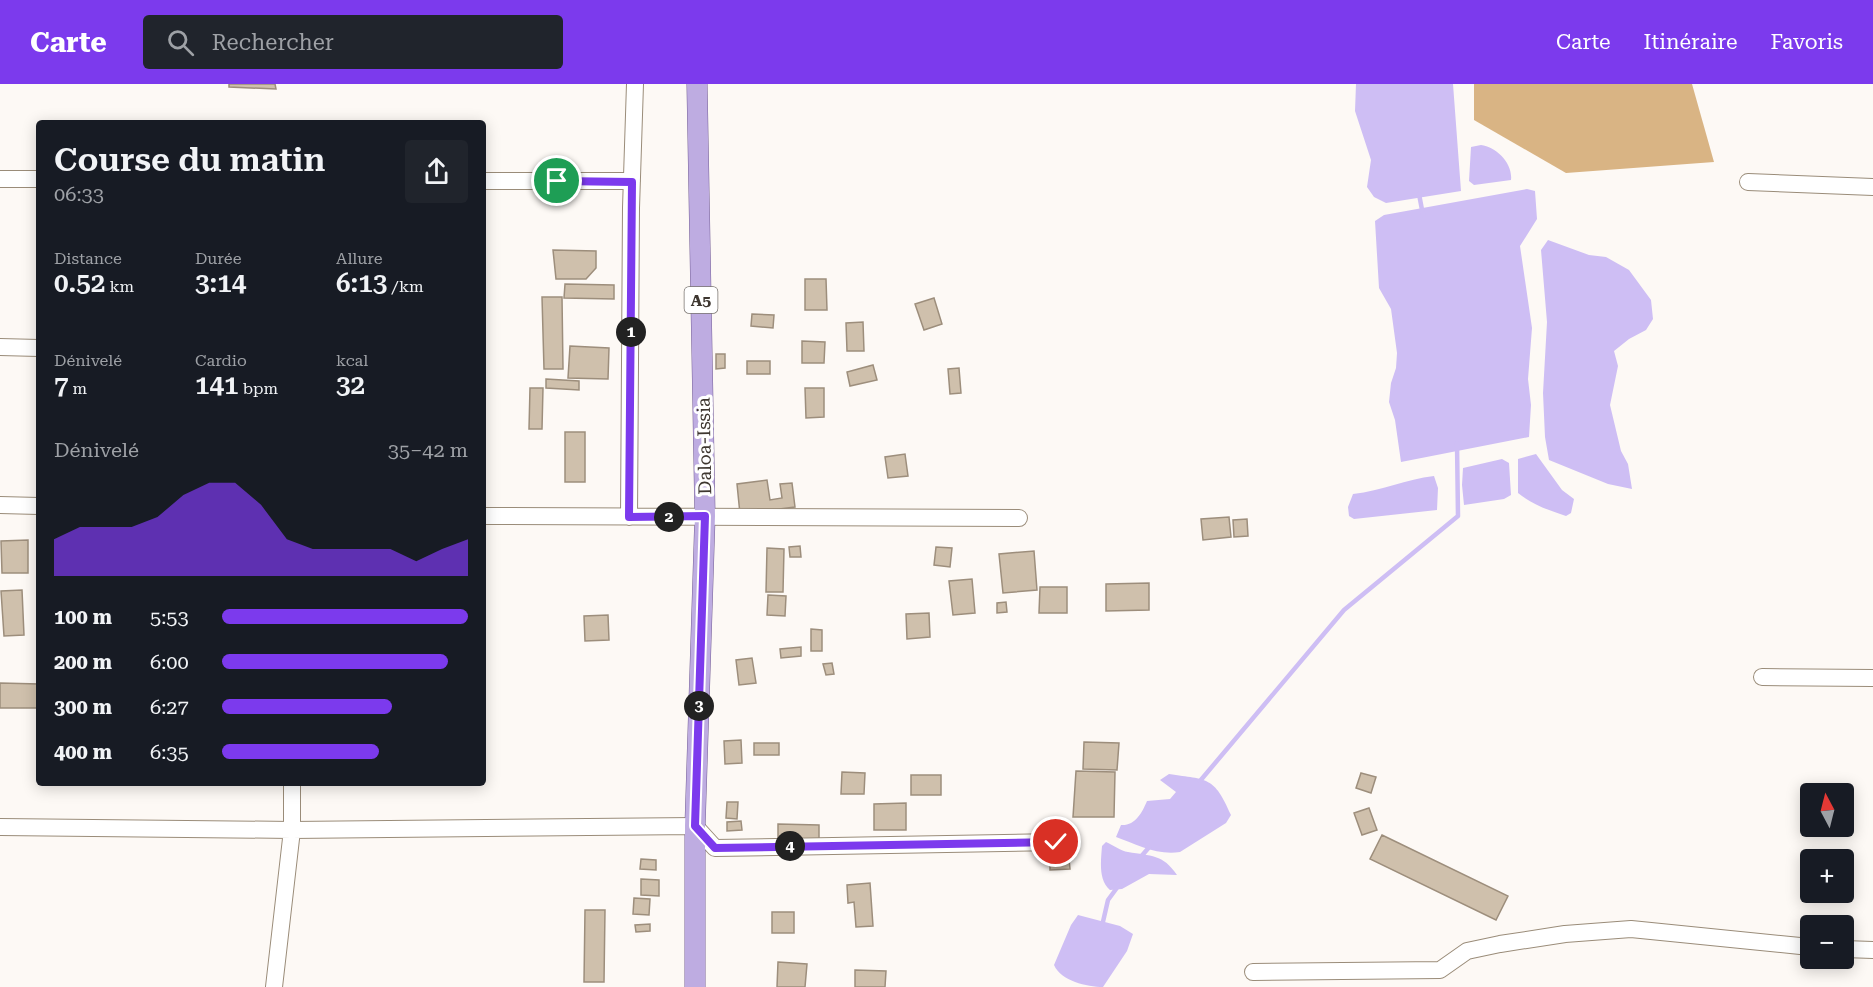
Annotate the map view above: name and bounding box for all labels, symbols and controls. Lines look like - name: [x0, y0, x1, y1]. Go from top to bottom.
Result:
- search box: [143, 15, 563, 69]
- text: Carte: [30, 26, 107, 59]
- icon: search: [164, 26, 197, 59]
- text: Rechercher: [212, 30, 334, 55]
- text: Carte: [1556, 30, 1611, 54]
- text: Itinéraire: [1644, 30, 1738, 54]
- text: Favoris: [1771, 30, 1843, 54]
- text: Course du matin: [54, 140, 325, 179]
- button: share: [405, 140, 468, 203]
- pin: [531, 155, 582, 206]
- icon: arrive: [540, 164, 573, 197]
- text: 06:33: [54, 182, 104, 206]
- text: Distance: [54, 249, 122, 268]
- text: Durée: [195, 249, 241, 268]
- text: Allure: [336, 249, 383, 268]
- text: 0.52: [54, 268, 105, 298]
- text: 3:14: [195, 268, 246, 298]
- text: 6:13: [336, 268, 387, 298]
- text: km: [105, 277, 134, 296]
- text: /km: [387, 277, 424, 296]
- road number: A5: [684, 287, 718, 313]
- pin: 1: [616, 317, 646, 347]
- text: 1: [627, 322, 635, 341]
- text: Dénivelé: [54, 351, 122, 370]
- text: Cardio: [195, 351, 247, 370]
- text: kcal: [336, 351, 368, 370]
- text: 7: [54, 370, 69, 400]
- text: 141: [195, 370, 239, 400]
- text: 32: [336, 370, 365, 400]
- text: m: [69, 379, 87, 398]
- text: bpm: [239, 379, 278, 398]
- street label: Daloa-Issia: [693, 397, 715, 495]
- text: Dénivelé: [54, 438, 139, 462]
- text: 35–42 m: [388, 438, 468, 462]
- pin: 2: [654, 502, 684, 532]
- text: 2: [665, 507, 673, 526]
- text: 100 m: [54, 605, 112, 629]
- text: 5:53: [150, 605, 189, 629]
- text: 200 m: [54, 650, 112, 674]
- text: 6:00: [150, 650, 189, 674]
- pin: 3: [684, 691, 714, 721]
- text: 300 m: [54, 695, 112, 719]
- text: 6:27: [150, 695, 189, 719]
- text: 3: [695, 696, 703, 715]
- text: 400 m: [54, 740, 112, 764]
- text: 6:35: [150, 740, 189, 764]
- north arrow: [1800, 783, 1854, 837]
- map controls: [1800, 783, 1854, 969]
- pin: [1030, 816, 1081, 867]
- icon: check: [1039, 825, 1072, 858]
- pin: 4: [775, 831, 805, 861]
- text: 4: [786, 836, 794, 855]
- button: +: [1800, 849, 1854, 903]
- button: −: [1800, 915, 1854, 969]

